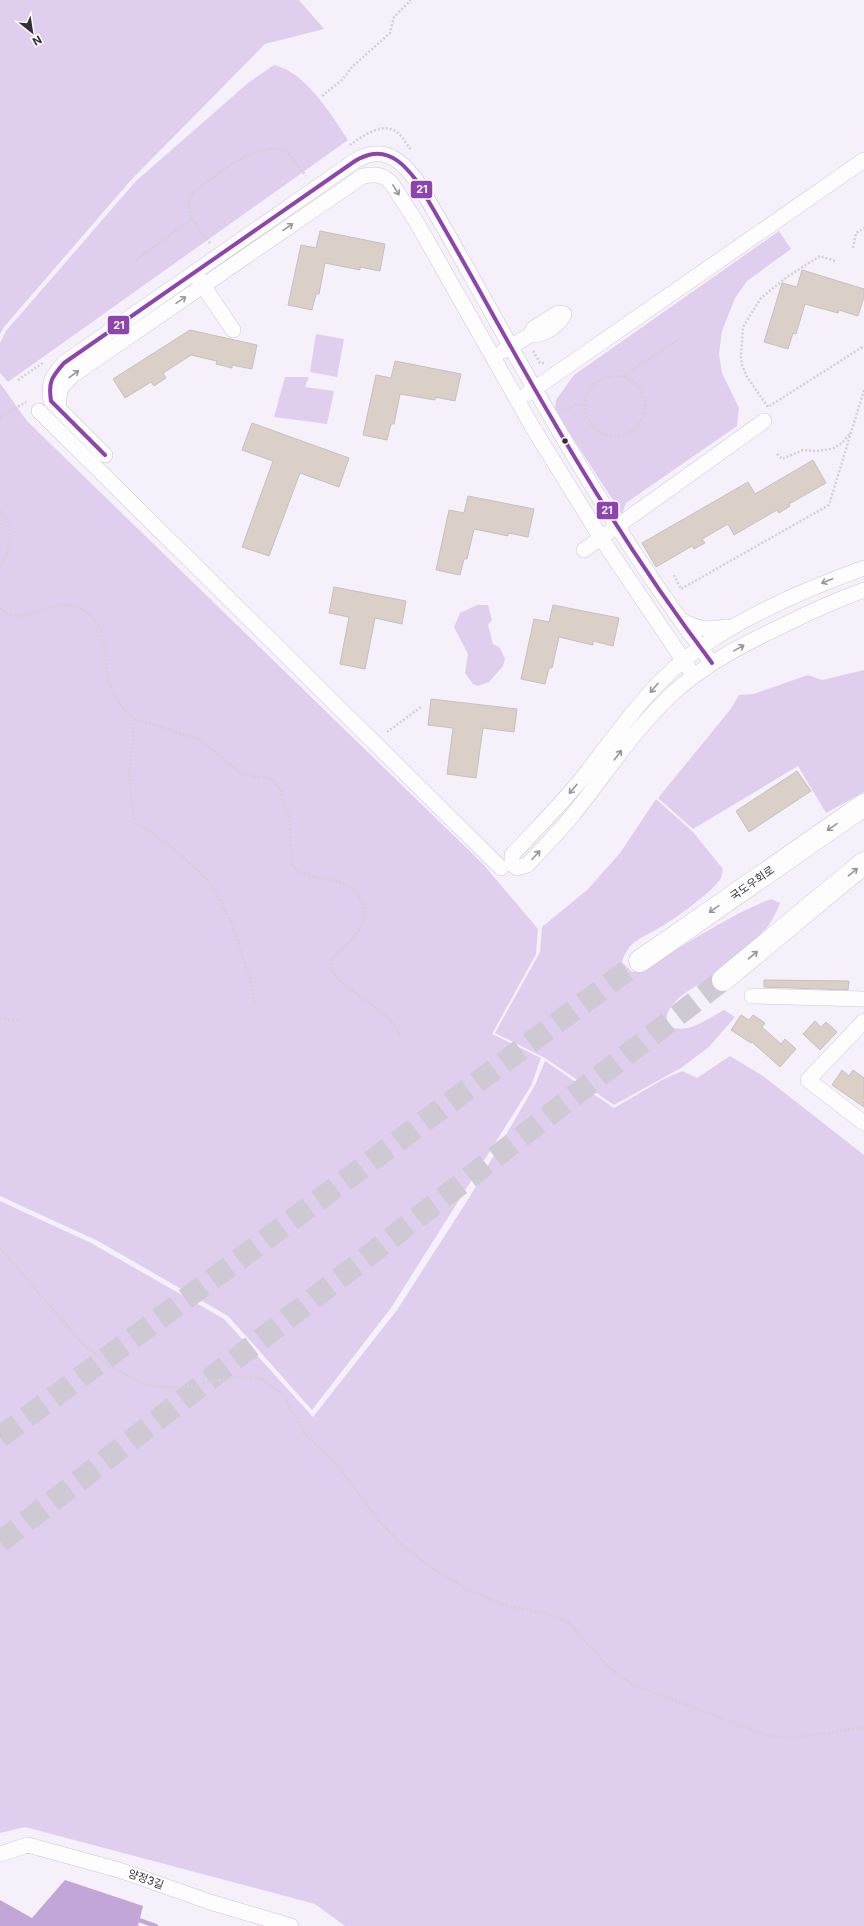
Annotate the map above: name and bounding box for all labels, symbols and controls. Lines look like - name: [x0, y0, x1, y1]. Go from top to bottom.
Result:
- north arrow: [12, 12, 52, 52]
- text: N: [30, 33, 44, 49]
- line badge: 21: [410, 180, 433, 199]
- text: 21: [416, 182, 428, 196]
- one-way arrow: [391, 184, 400, 195]
- one-way arrow: [282, 223, 293, 231]
- one-way arrow: [175, 296, 187, 304]
- line badge: 21: [107, 315, 130, 335]
- text: 21: [113, 318, 125, 332]
- one-way arrow: [69, 370, 80, 379]
- unlabelled marker: [560, 436, 570, 446]
- line badge: 21: [596, 501, 619, 520]
- text: 21: [601, 503, 613, 517]
- one-way arrow: [822, 578, 834, 586]
- one-way arrow: [733, 644, 745, 651]
- one-way arrow: [650, 683, 659, 694]
- one-way arrow: [614, 749, 622, 760]
- one-way arrow: [568, 784, 577, 795]
- one-way arrow: [827, 823, 838, 831]
- one-way arrow: [531, 851, 540, 861]
- street label: 국도우회로: [727, 863, 777, 903]
- one-way arrow: [848, 868, 858, 877]
- one-way arrow: [709, 905, 720, 913]
- one-way arrow: [748, 951, 759, 960]
- street label: 양정3길: [126, 1866, 166, 1892]

